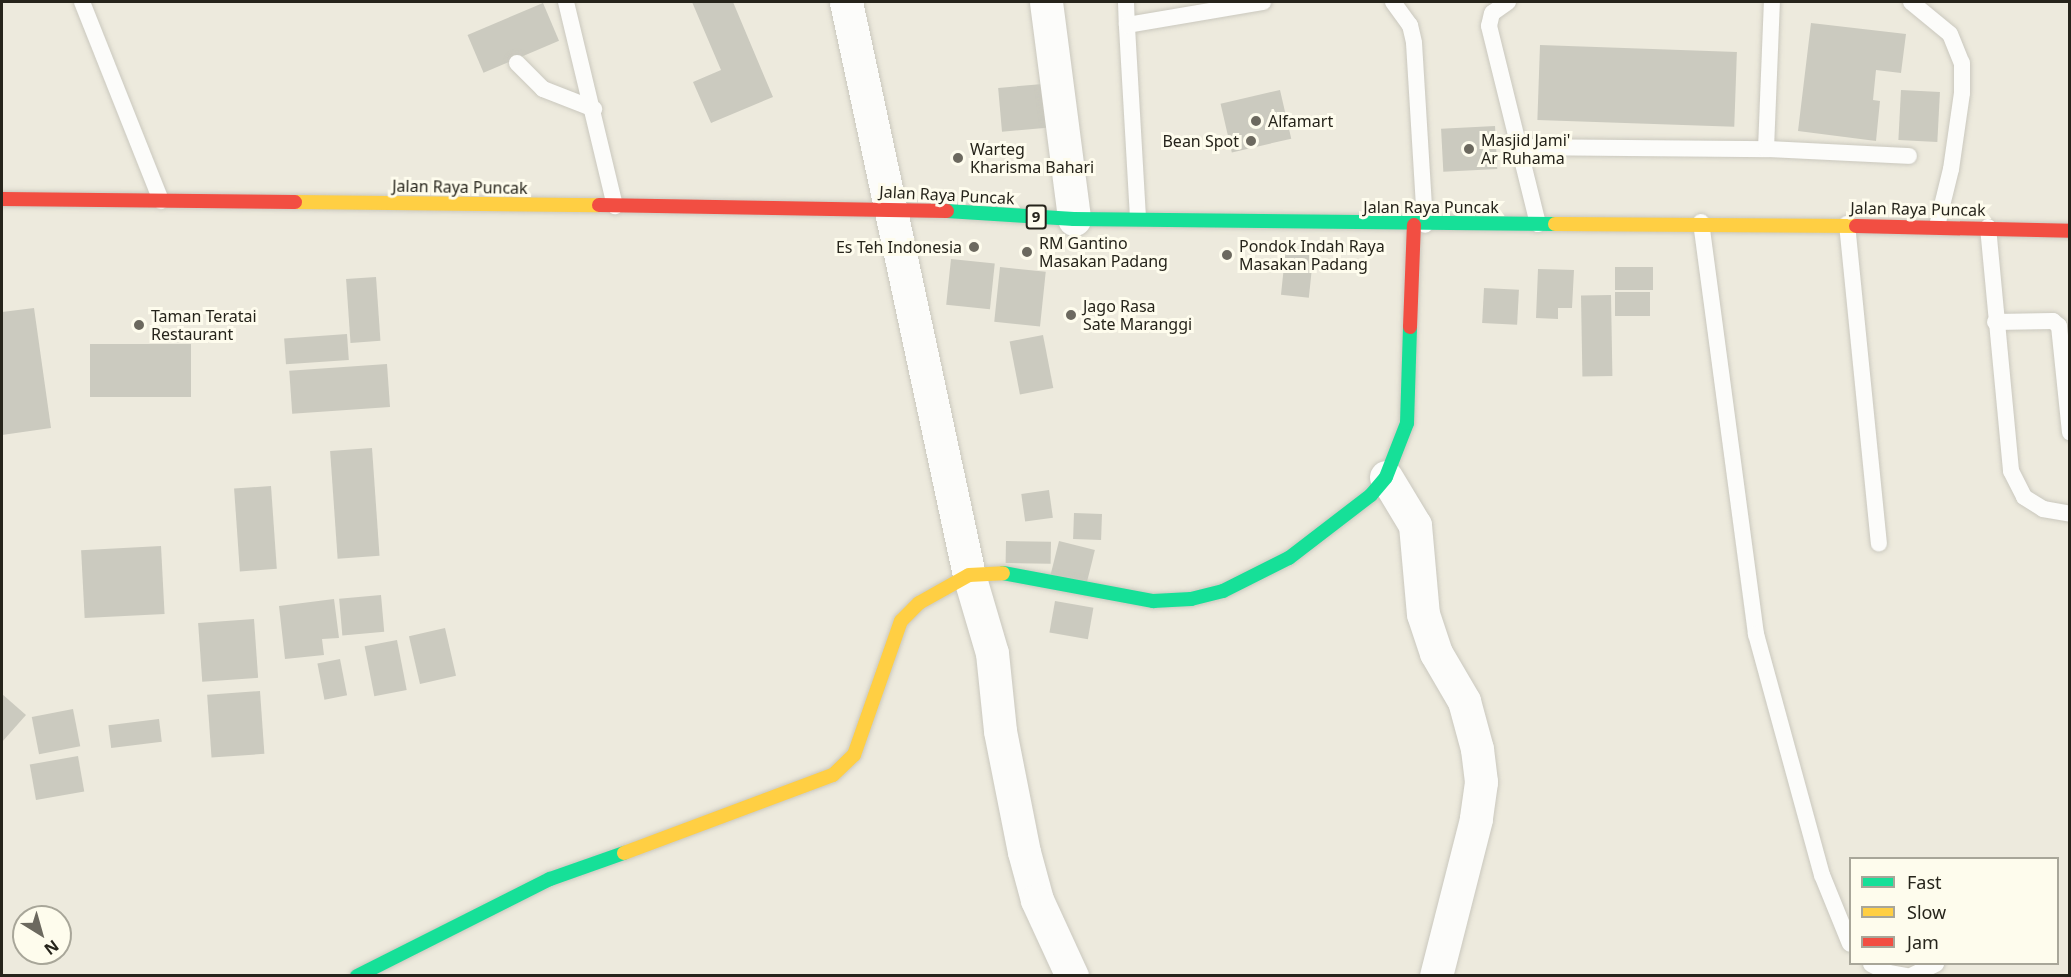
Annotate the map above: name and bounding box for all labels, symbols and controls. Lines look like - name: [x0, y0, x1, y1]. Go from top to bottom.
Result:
- place label: Alfamart: [1268, 111, 1333, 131]
- marker: Alfamart: [1249, 114, 1263, 128]
- place label: Masjid Jami' Ar Ruhama: [1481, 130, 1570, 168]
- place label: Bean Spot: [1162, 131, 1239, 151]
- marker: Bean Spot: [1244, 134, 1258, 148]
- place label: Warteg Kharisma Bahari: [970, 139, 1094, 177]
- marker: Masjid Jami' Ar Ruhama: [1462, 142, 1476, 156]
- marker: Warteg Kharisma Bahari: [951, 151, 965, 165]
- street label: Jalan Raya Puncak: [392, 176, 528, 198]
- street label: Jalan Raya Puncak: [879, 182, 1015, 208]
- street label: Jalan Raya Puncak: [1363, 197, 1499, 217]
- street label: Jalan Raya Puncak: [1850, 198, 1986, 220]
- road number: 9: [1026, 205, 1046, 229]
- place label: RM Gantino Masakan Padang: [1039, 233, 1168, 271]
- place label: Pondok Indah Raya Masakan Padang: [1239, 236, 1385, 274]
- place label: Es Teh Indonesia: [836, 237, 962, 257]
- marker: Es Teh Indonesia: [967, 240, 981, 254]
- marker: RM Gantino Masakan Padang: [1020, 245, 1034, 259]
- marker: Pondok Indah Raya Masakan Padang: [1220, 248, 1234, 262]
- place label: Jago Rasa Sate Maranggi: [1083, 296, 1192, 334]
- place label: Taman Teratai Restaurant: [151, 306, 257, 344]
- marker: Jago Rasa Sate Maranggi: [1064, 308, 1078, 322]
- marker: Taman Teratai Restaurant: [132, 318, 146, 332]
- legend: [1849, 857, 2059, 965]
- text: Fast: [1907, 870, 1942, 894]
- text: Slow: [1907, 900, 1946, 924]
- north arrow: [12, 905, 72, 965]
- text: Jam: [1907, 930, 1939, 954]
- text: N: [40, 935, 63, 960]

